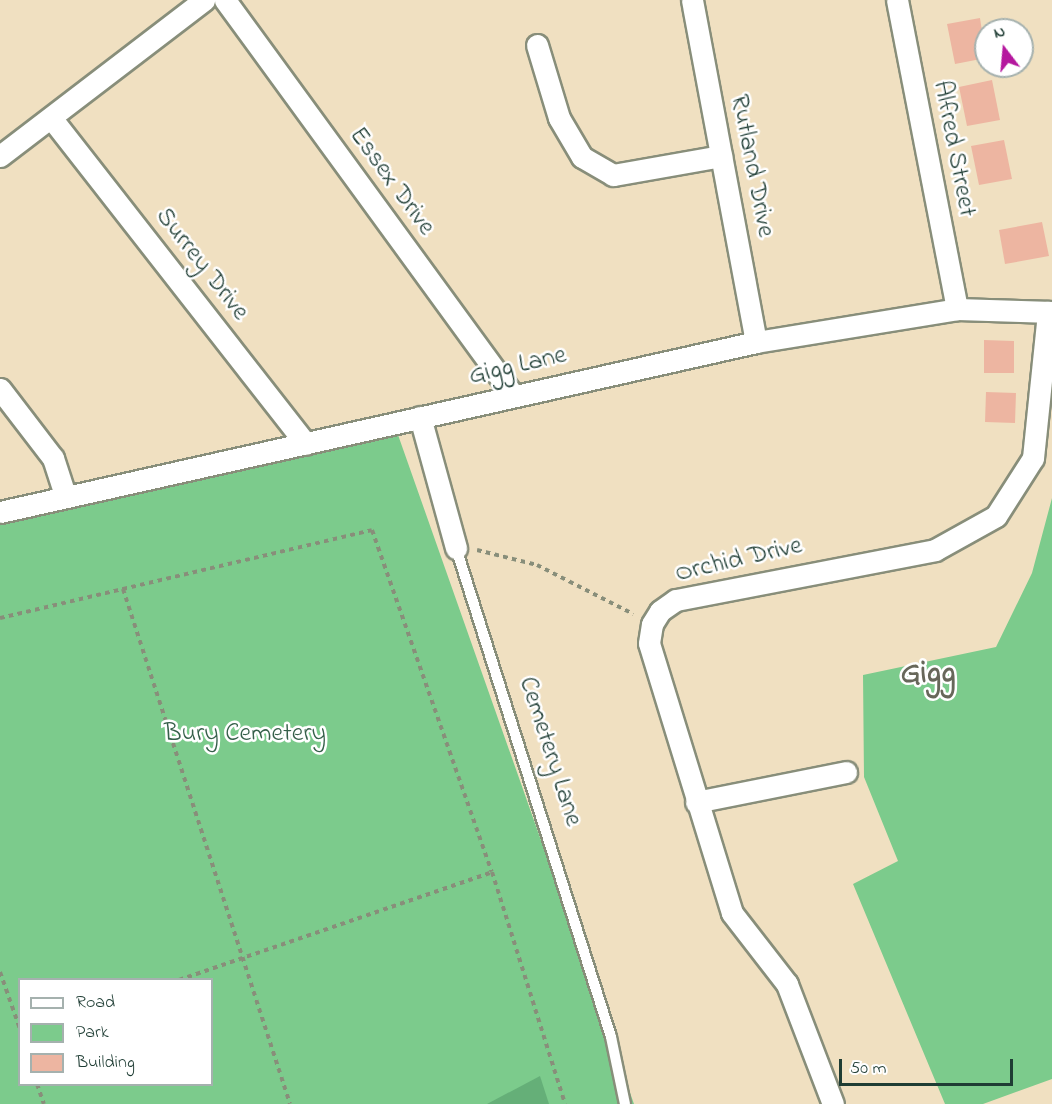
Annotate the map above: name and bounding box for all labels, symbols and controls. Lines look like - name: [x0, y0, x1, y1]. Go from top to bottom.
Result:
- north arrow: [974, 18, 1034, 78]
- text: N: [991, 20, 1008, 46]
- street label: Alfred Street: [925, 78, 981, 220]
- street label: Rutland Drive: [722, 92, 780, 240]
- street label: Essex Drive: [341, 122, 441, 242]
- street label: Surrey Drive: [147, 202, 255, 328]
- street label: Gigg Lane: [466, 341, 570, 393]
- street label: Orchid Drive: [673, 531, 805, 591]
- district label: Gigg: [901, 656, 955, 694]
- street label: Cemetery Lane: [510, 673, 588, 831]
- park label: Bury Cemetery: [164, 719, 326, 751]
- legend: [18, 978, 213, 1086]
- text: Road: [76, 990, 115, 1016]
- text: Park: [76, 1020, 109, 1046]
- scale bar: [842, 1047, 1016, 1085]
- text: Building: [76, 1050, 135, 1076]
- text: 50 m: [850, 1056, 887, 1082]

